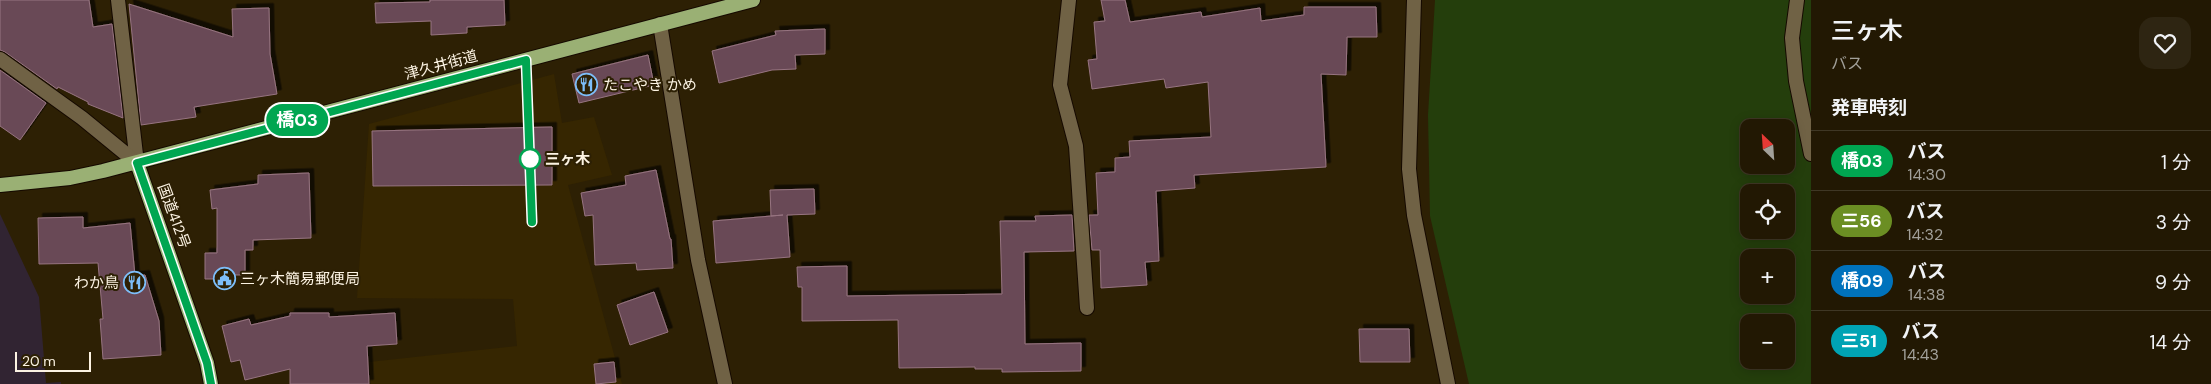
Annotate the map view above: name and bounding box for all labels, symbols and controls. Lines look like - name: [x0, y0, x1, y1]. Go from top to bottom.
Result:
- text: 三ヶ木: [1831, 15, 1903, 46]
- button: heart: [2139, 17, 2191, 69]
- street label: 津久井街道: [402, 46, 480, 84]
- text: バス: [1831, 53, 1863, 74]
- restaurant icon: たこやき かめ: [575, 73, 599, 97]
- place label: たこやき かめ: [603, 75, 697, 95]
- text: 発車時刻: [1831, 95, 1907, 120]
- line badge: 橋03: [268, 104, 326, 136]
- text: 橋03: [276, 108, 318, 132]
- north arrow: [1740, 119, 1795, 174]
- map controls: [1740, 119, 1795, 369]
- text: バス: [1908, 139, 1946, 164]
- marker: 三ヶ木: [519, 148, 541, 170]
- place label: 三ヶ木: [545, 149, 590, 169]
- text: 橋03: [1841, 149, 1883, 173]
- text: 1 分: [2161, 150, 2191, 175]
- text: 14:30: [1908, 164, 1946, 185]
- street label: 国道412号: [153, 181, 195, 251]
- button: locate: [1740, 184, 1795, 239]
- text: バス: [1907, 199, 1945, 224]
- text: 三56: [1841, 209, 1882, 233]
- text: 3 分: [2156, 210, 2191, 235]
- text: 14:32: [1907, 224, 1943, 245]
- button: +: [1740, 249, 1795, 304]
- text: バス: [1908, 259, 1946, 284]
- public building icon: 三ヶ木簡易郵便局: [212, 267, 236, 291]
- place label: 三ヶ木簡易郵便局: [240, 269, 360, 289]
- text: 橋09: [1841, 269, 1883, 293]
- text: 9 分: [2155, 270, 2191, 295]
- restaurant icon: わか鳥: [123, 271, 147, 295]
- place label: わか鳥: [74, 273, 119, 293]
- text: 14:38: [1908, 284, 1945, 305]
- button: −: [1740, 314, 1795, 369]
- text: バス: [1902, 319, 1940, 344]
- text: 三51: [1841, 329, 1877, 353]
- text: 14 分: [2149, 330, 2191, 355]
- text: 14:43: [1902, 344, 1939, 365]
- scale bar: [15, 349, 91, 372]
- text: 20 m: [22, 352, 56, 370]

